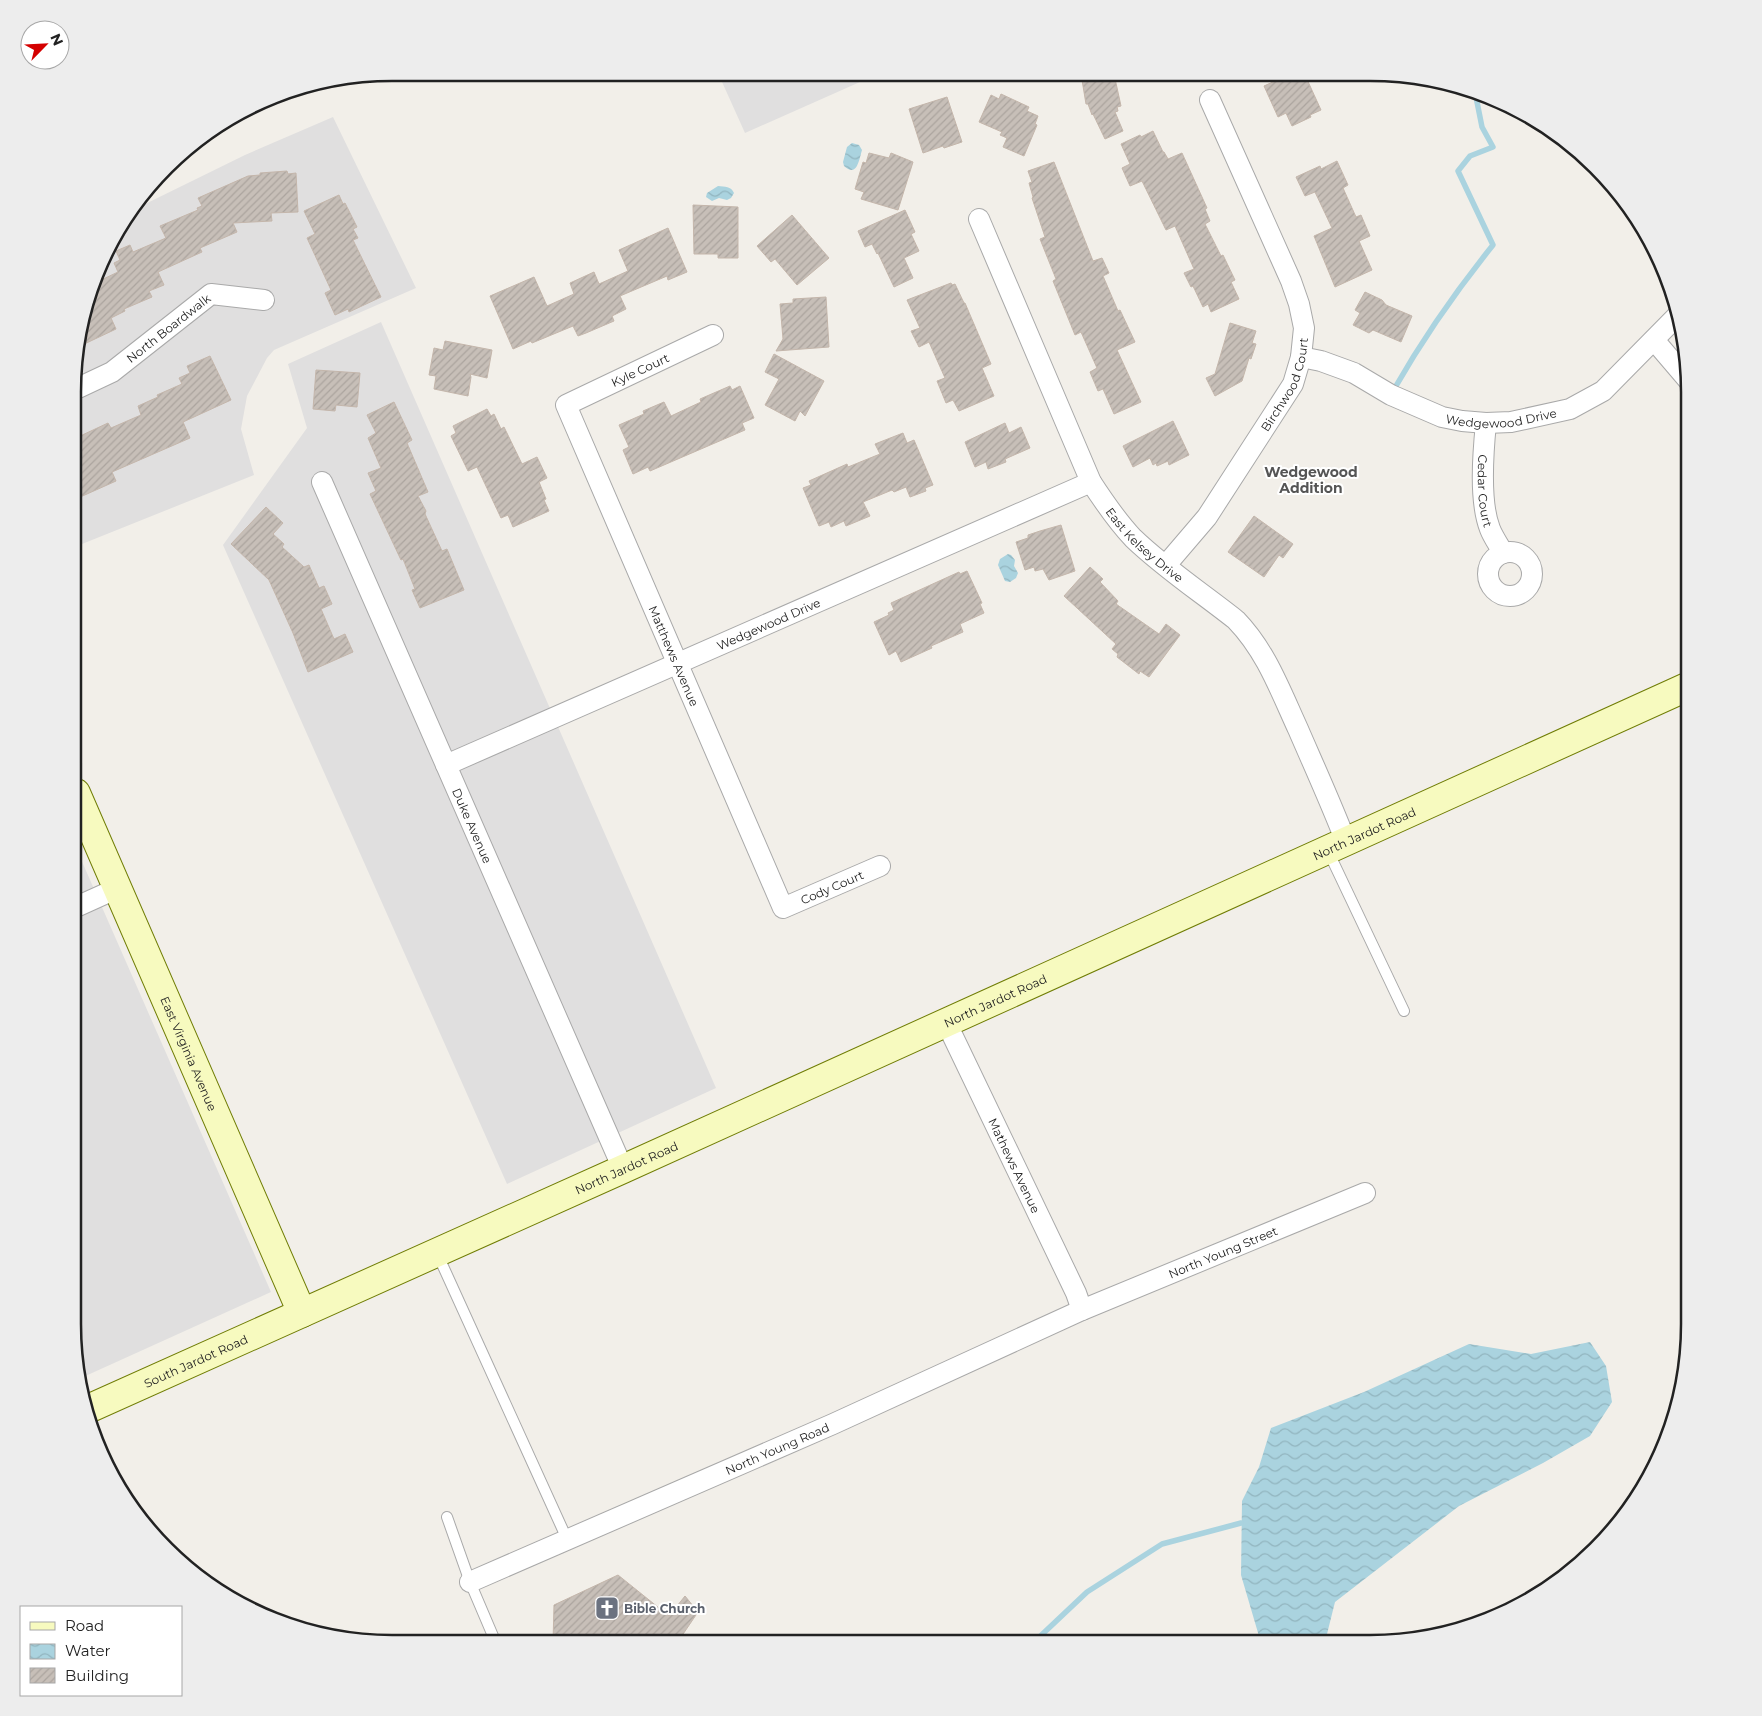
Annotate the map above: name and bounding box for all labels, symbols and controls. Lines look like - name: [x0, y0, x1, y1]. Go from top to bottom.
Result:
- north arrow: [20, 20, 70, 70]
- text: N: [46, 31, 67, 49]
- street label: North Boardwalk: [123, 290, 214, 365]
- street label: Birchwood Court: [1257, 337, 1310, 434]
- street label: Kyle Court: [609, 350, 672, 390]
- street label: Wedgewood Drive: [1445, 405, 1558, 431]
- street label: Cedar Court: [1475, 454, 1496, 529]
- district label: Wedgewood Addition: [1264, 463, 1358, 497]
- street label: East Kelsey Drive: [1103, 504, 1187, 585]
- street label: Wedgewood Drive: [714, 594, 822, 653]
- street label: Matthews Avenue: [646, 603, 703, 709]
- street label: Duke Avenue: [449, 786, 496, 865]
- street label: North Jardot Road: [1310, 803, 1418, 863]
- street label: Cody Court: [798, 866, 866, 907]
- street label: North Jardot Road: [941, 971, 1049, 1030]
- street label: East Virginia Avenue: [158, 994, 221, 1113]
- street label: Mathews Avenue: [986, 1115, 1044, 1215]
- street label: North Jardot Road: [572, 1138, 680, 1197]
- street label: North Young Street: [1166, 1223, 1280, 1281]
- street label: South Jardot Road: [141, 1331, 250, 1390]
- street label: North Young Road: [723, 1419, 831, 1478]
- church icon: Bible Church: [594, 1595, 620, 1621]
- place label: Bible Church: [624, 1601, 705, 1616]
- legend: [20, 1606, 182, 1696]
- text: Road: [65, 1616, 104, 1635]
- text: Water: [65, 1641, 111, 1660]
- text: Building: [65, 1666, 129, 1685]

